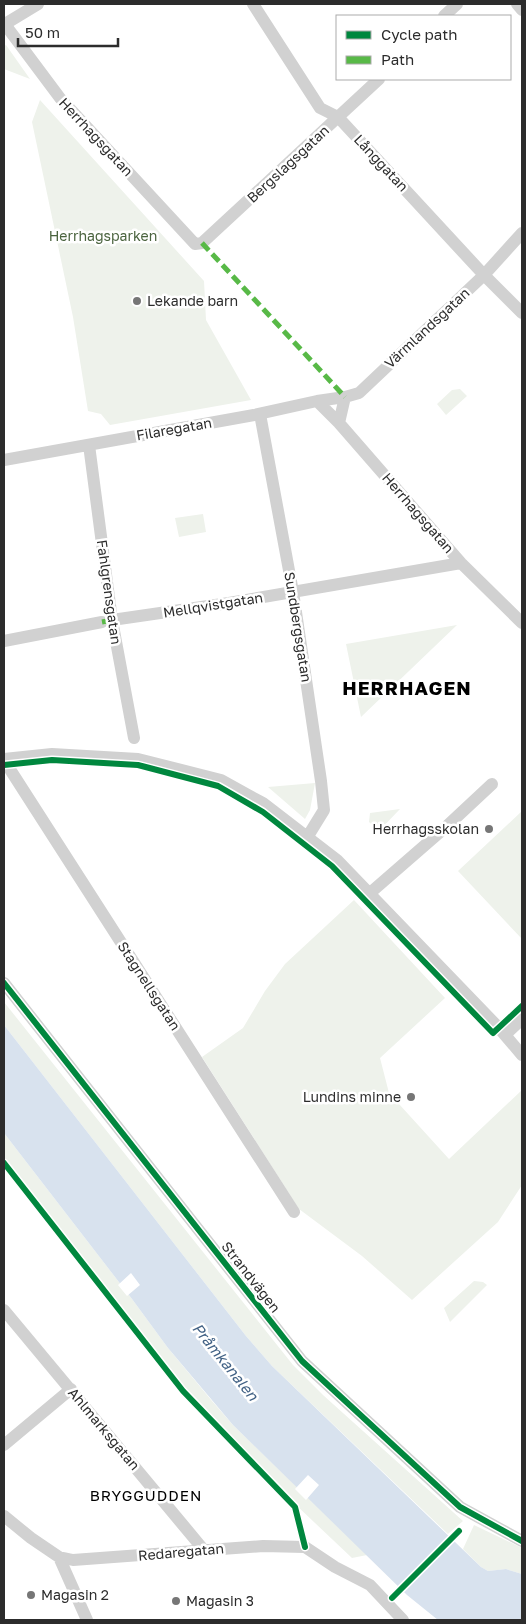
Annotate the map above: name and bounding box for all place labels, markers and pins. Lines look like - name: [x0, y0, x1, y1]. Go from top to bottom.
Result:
- place label: Lekande barn: [147, 292, 238, 309]
- marker: Lekande barn: [131, 295, 143, 307]
- place label: Herrhagsskolan: [372, 820, 479, 837]
- marker: Herrhagsskolan: [483, 823, 495, 835]
- place label: Lundins minne: [303, 1088, 401, 1105]
- marker: Lundins minne: [405, 1091, 417, 1103]
- place label: Magasin 2: [41, 1586, 109, 1603]
- marker: Magasin 2: [25, 1589, 37, 1601]
- place label: Magasin 3: [186, 1592, 254, 1609]
- marker: Magasin 3: [170, 1595, 182, 1607]

